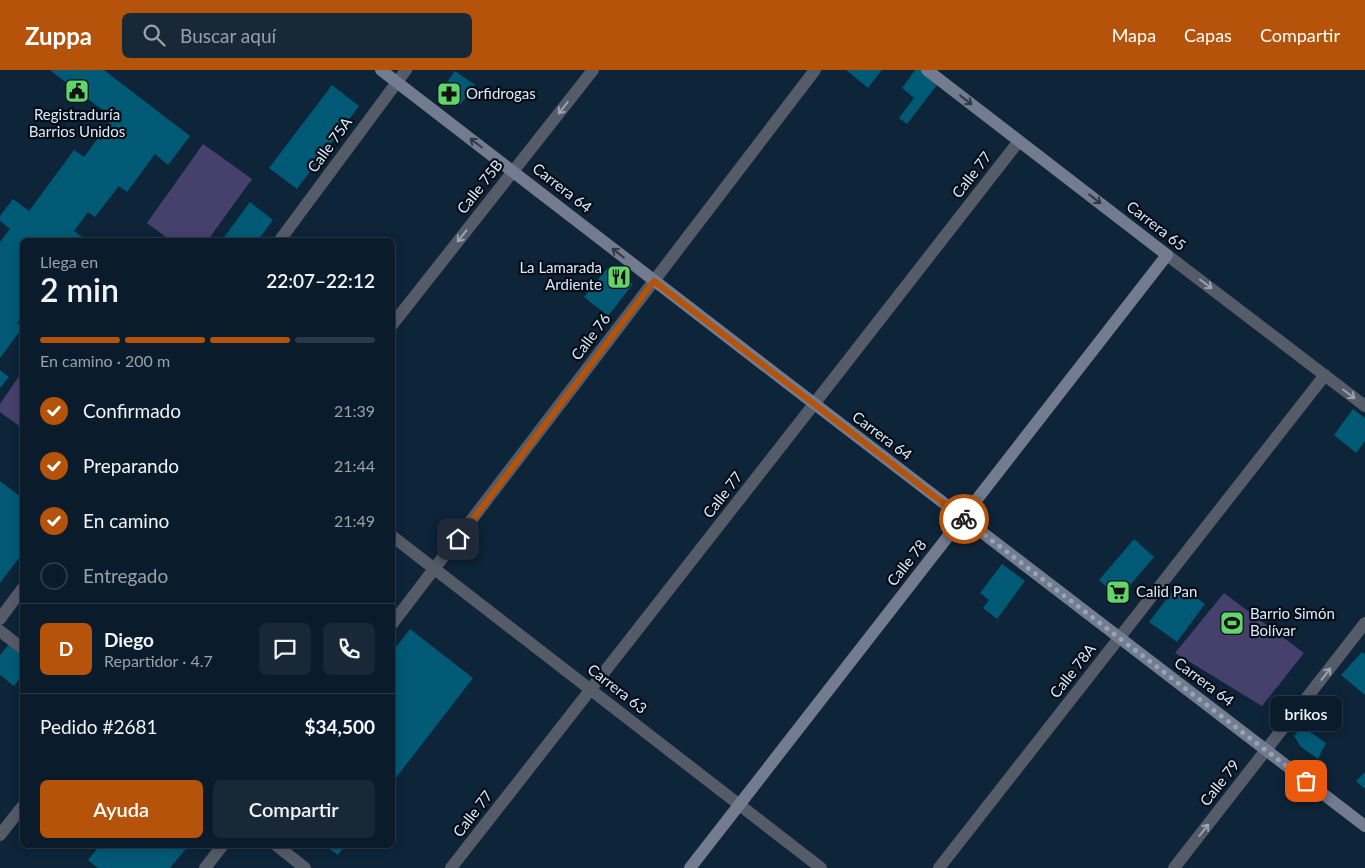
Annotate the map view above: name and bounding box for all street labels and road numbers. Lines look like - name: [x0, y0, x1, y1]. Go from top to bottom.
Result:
- street label: Calle 75A: [303, 113, 356, 176]
- street label: Calle 77: [948, 147, 995, 201]
- street label: Calle 75B: [453, 156, 506, 217]
- street label: Carrera 64: [529, 159, 596, 216]
- street label: Carrera 65: [1123, 197, 1190, 254]
- street label: Calle 76: [567, 309, 614, 363]
- street label: Carrera 64: [849, 407, 916, 464]
- street label: Calle 77: [699, 467, 746, 521]
- street label: Calle 78: [883, 536, 930, 589]
- street label: Calle 78A: [1045, 639, 1099, 701]
- street label: Carrera 64: [1171, 653, 1238, 710]
- street label: Carrera 63: [584, 660, 651, 717]
- street label: Calle 79: [1196, 756, 1243, 809]
- street label: Calle 77: [449, 786, 496, 840]

